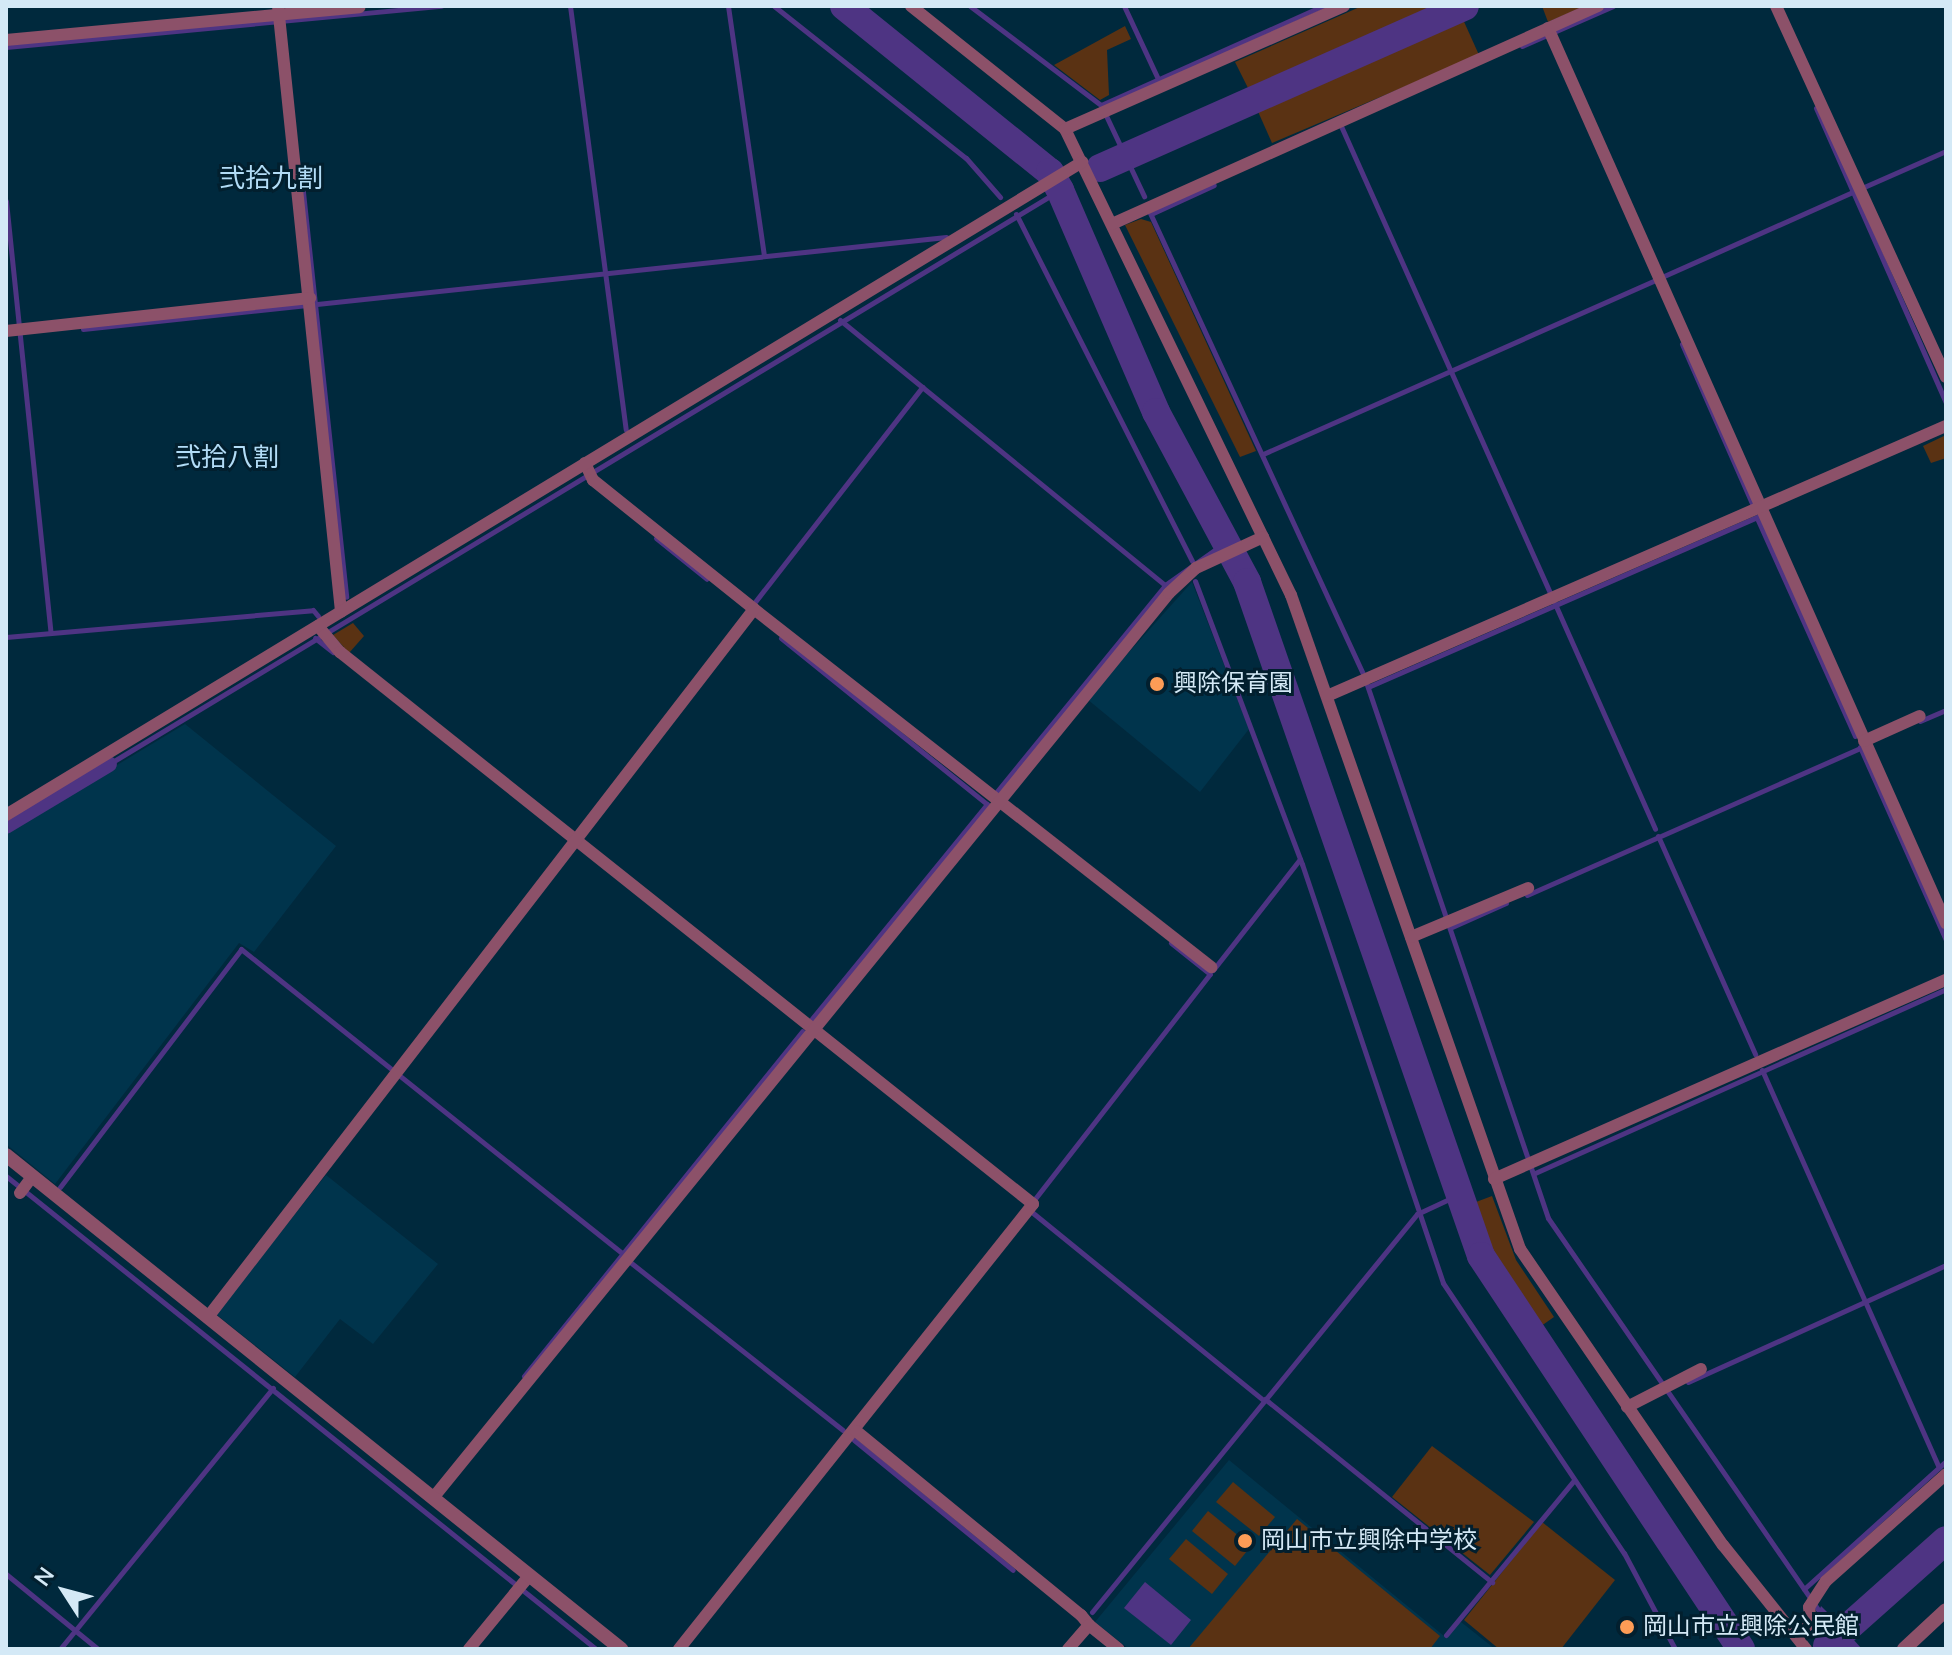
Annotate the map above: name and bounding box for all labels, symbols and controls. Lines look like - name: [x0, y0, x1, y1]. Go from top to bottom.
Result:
- district label: 弐拾九割: [219, 163, 323, 195]
- district label: 弐拾八割: [175, 442, 279, 474]
- place label: 興除保育園: [1173, 670, 1293, 698]
- marker: 興除保育園: [1148, 675, 1166, 693]
- place label: 岡山市立興除中学校: [1261, 1527, 1477, 1555]
- marker: 岡山市立興除中学校: [1236, 1532, 1254, 1550]
- north arrow: [24, 1551, 104, 1631]
- text: N: [28, 1561, 62, 1592]
- place label: 岡山市立興除公民館: [1643, 1613, 1859, 1641]
- marker: 岡山市立興除公民館: [1618, 1618, 1636, 1636]

